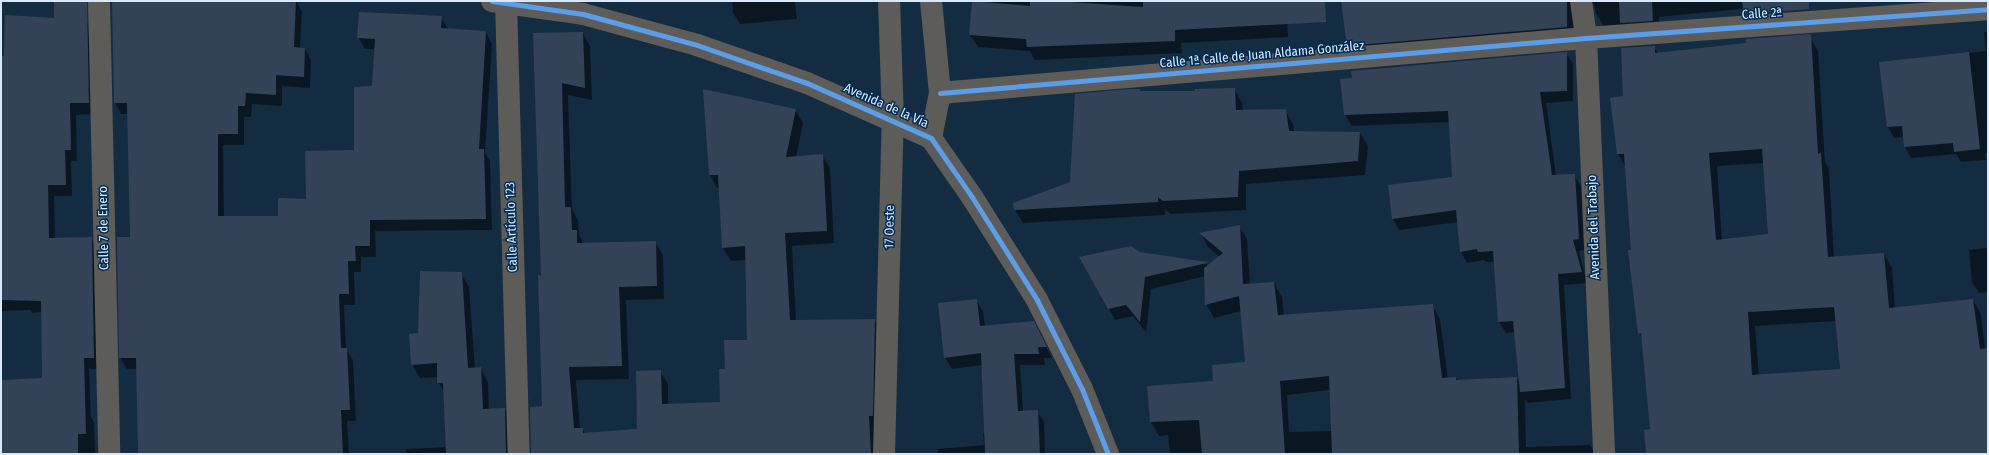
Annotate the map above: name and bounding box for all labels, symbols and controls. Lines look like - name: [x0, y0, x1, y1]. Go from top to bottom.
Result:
- street label: Calle 2ª: [1741, 5, 1783, 23]
- street label: Calle 1ª Calle de Juan Aldama González: [1159, 38, 1365, 72]
- street label: Avenida de la Vía: [841, 80, 931, 132]
- street label: Avenida del Trabajo: [1584, 174, 1604, 280]
- street label: Calle Artículo 123: [503, 182, 521, 272]
- street label: Calle 7 de Enero: [95, 186, 113, 270]
- street label: 17 Oeste: [882, 205, 898, 249]

